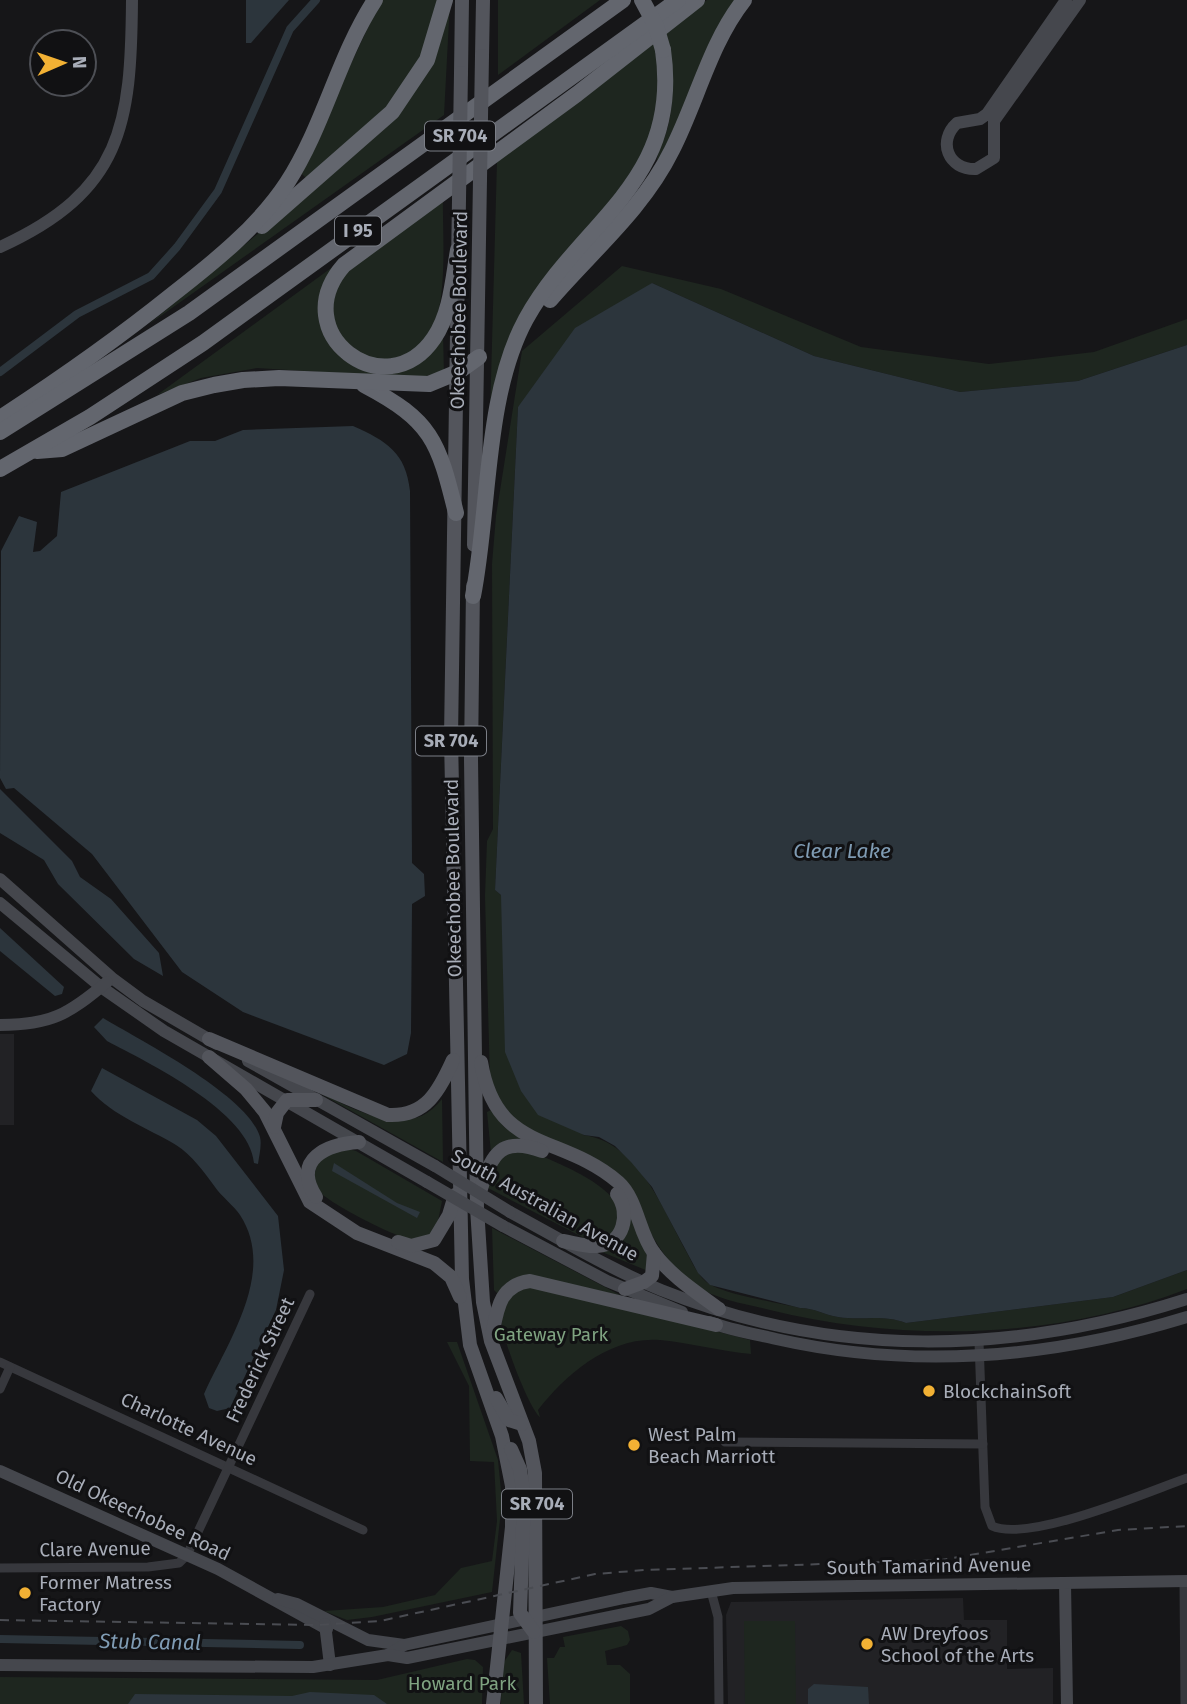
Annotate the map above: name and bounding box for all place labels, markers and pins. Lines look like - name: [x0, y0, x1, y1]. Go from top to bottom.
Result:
- place label: BlockchainSoft: [943, 1380, 1072, 1403]
- marker: BlockchainSoft: [921, 1383, 937, 1399]
- place label: West Palm Beach Marriott: [648, 1423, 775, 1468]
- marker: West Palm Beach Marriott: [626, 1437, 642, 1453]
- place label: Former Matress Factory: [39, 1571, 172, 1616]
- marker: Former Matress Factory: [17, 1585, 33, 1601]
- place label: AW Dreyfoos School of the Arts: [881, 1622, 1034, 1667]
- marker: AW Dreyfoos School of the Arts: [859, 1636, 875, 1652]

